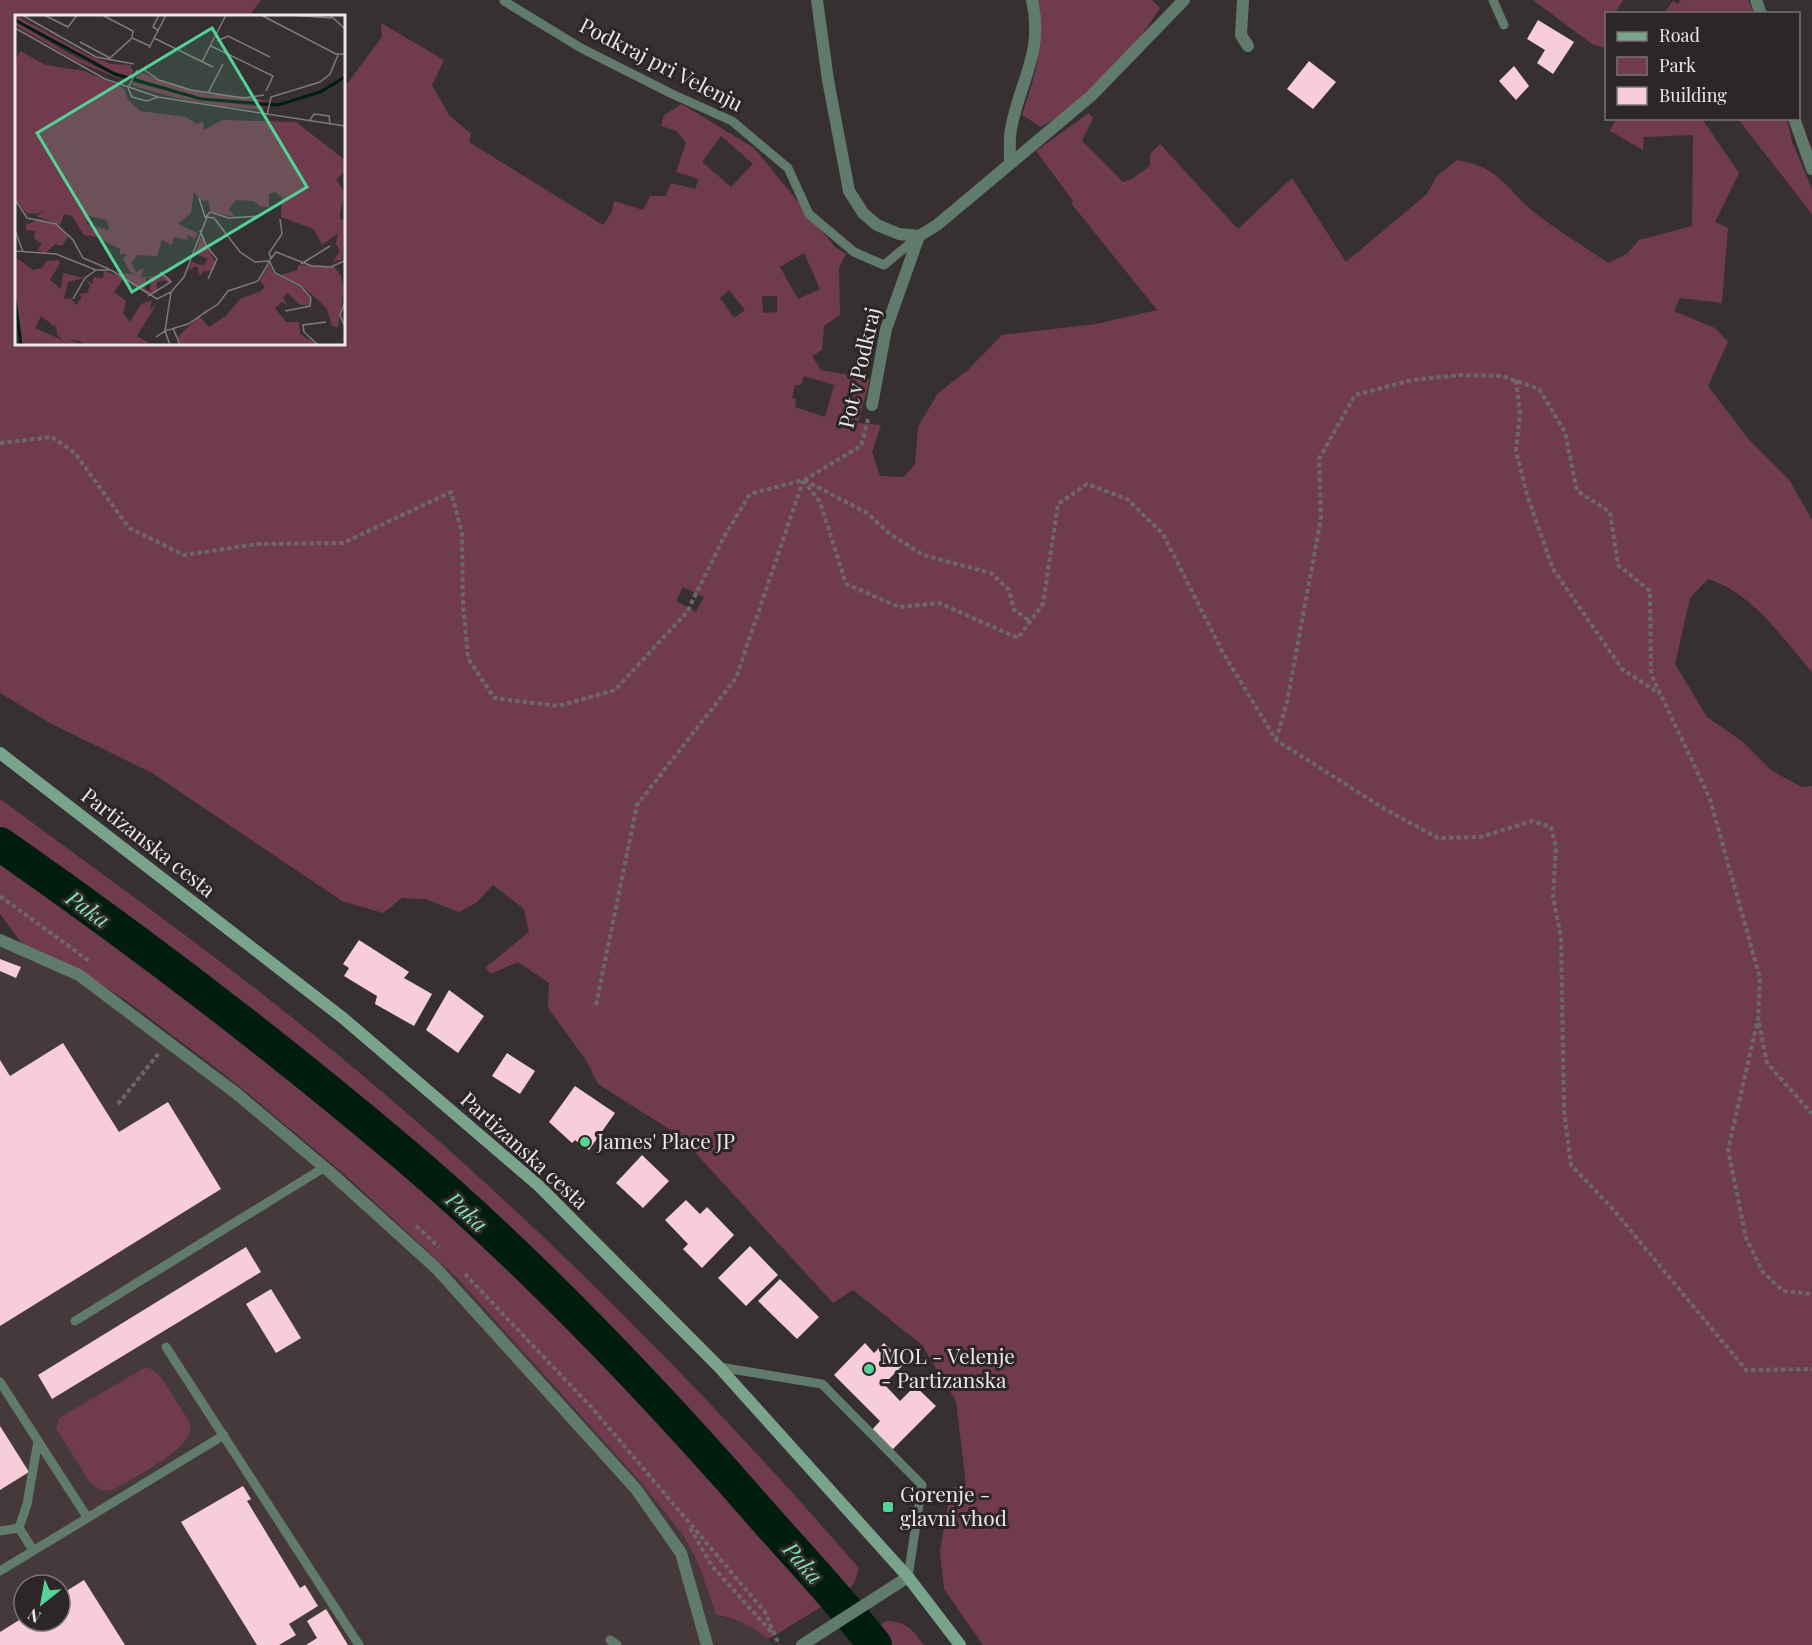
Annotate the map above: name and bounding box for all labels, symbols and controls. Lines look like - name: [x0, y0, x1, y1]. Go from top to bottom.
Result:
- street label: Podkraj pri Velenju: [576, 10, 748, 116]
- legend: [1605, 12, 1800, 120]
- inset map: [15, 15, 345, 345]
- text: Road: [1659, 23, 1700, 47]
- text: Park: [1659, 53, 1696, 77]
- text: Building: [1659, 83, 1727, 107]
- street label: Pot v Podkraj: [831, 304, 886, 431]
- street label: Partizanska cesta: [76, 780, 222, 903]
- water label: Paka: [60, 882, 116, 934]
- street label: Partizanska cesta: [455, 1085, 596, 1215]
- place label: James' Place JP: [596, 1126, 735, 1154]
- marker: James' Place JP: [578, 1135, 592, 1149]
- water label: Paka: [439, 1184, 495, 1238]
- place label: MOL - Velenje - Partizanska: [881, 1341, 1015, 1393]
- marker: MOL - Velenje - Partizanska: [862, 1362, 876, 1376]
- place label: Gorenje - glavni vhod: [900, 1479, 1007, 1531]
- marker: Gorenje - glavni vhod: [881, 1500, 895, 1514]
- water label: Paka: [776, 1534, 831, 1590]
- north arrow: [12, 1573, 72, 1633]
- text: N: [23, 1604, 44, 1628]

